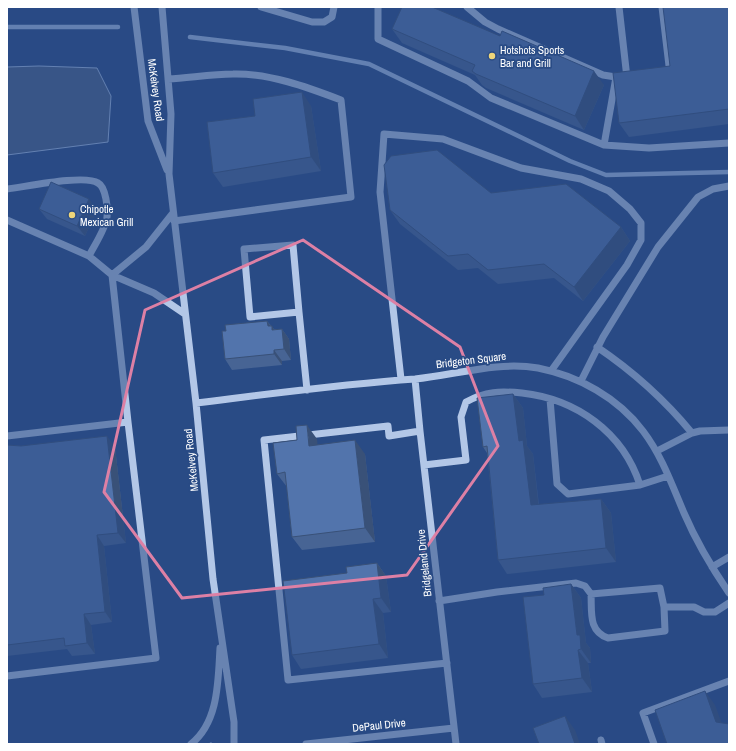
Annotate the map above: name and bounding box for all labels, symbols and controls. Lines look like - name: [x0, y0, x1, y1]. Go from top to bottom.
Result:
- place label: Hotshots Sports Bar and Grill: [500, 43, 565, 70]
- marker: Hotshots Sports Bar and Grill: [487, 51, 497, 61]
- street label: McKelvey Road: [145, 58, 167, 122]
- place label: Chipotle Mexican Grill: [80, 202, 133, 229]
- marker: Chipotle Mexican Grill: [67, 210, 77, 220]
- street label: Bridgeton Square: [435, 349, 507, 371]
- street label: McKelvey Road: [181, 428, 201, 492]
- street label: Bridgeland Drive: [414, 529, 434, 597]
- street label: DePaul Drive: [352, 715, 406, 735]

